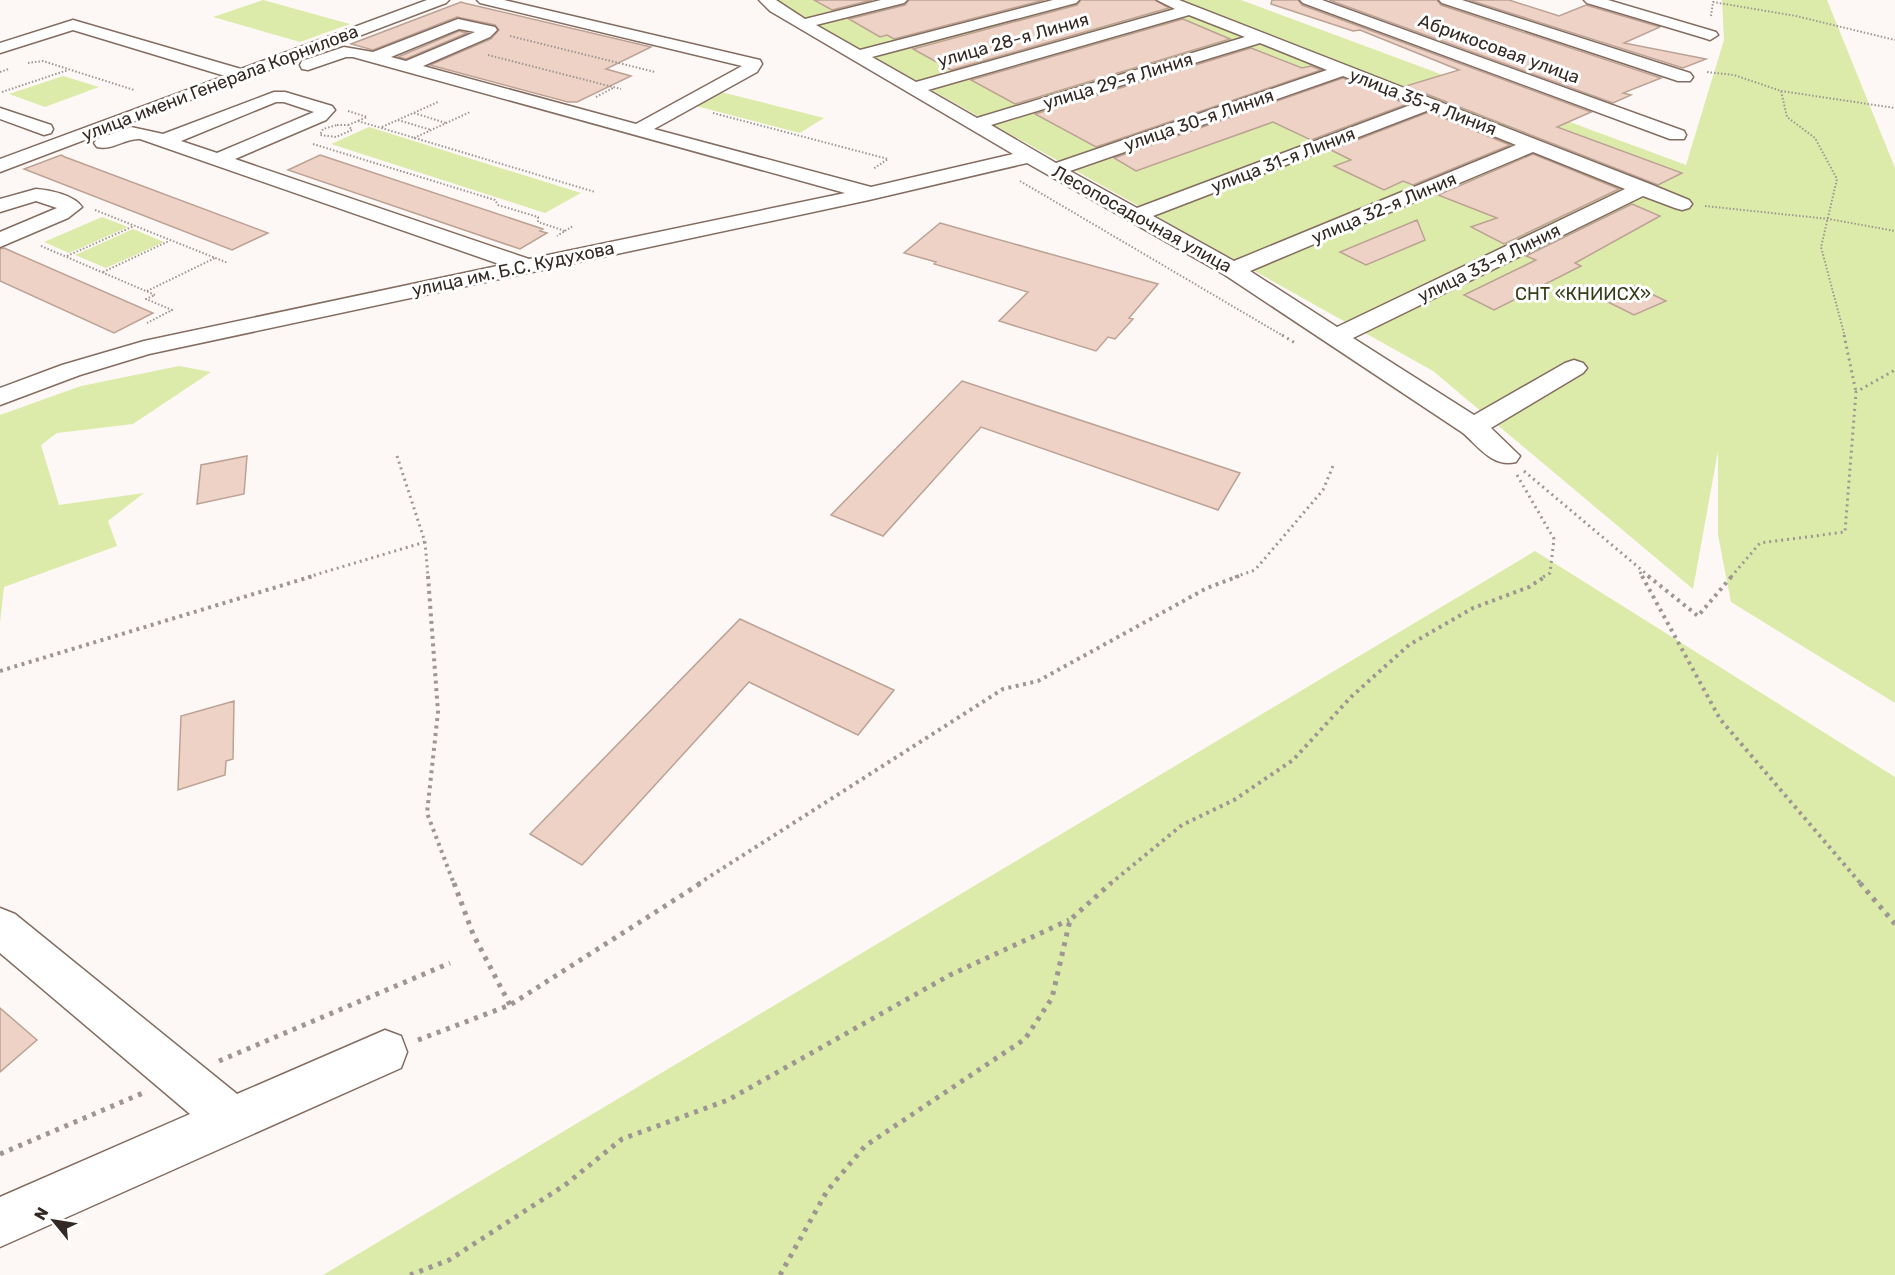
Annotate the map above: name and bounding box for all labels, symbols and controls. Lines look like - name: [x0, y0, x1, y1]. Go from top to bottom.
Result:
- street label: улица 28-я Линия: [935, 8, 1091, 72]
- street label: Абрикосовая улица: [1415, 10, 1583, 88]
- street label: улица имени Генерала Корнилова: [79, 20, 361, 146]
- street label: улица 29-я Линия: [1040, 48, 1196, 114]
- street label: улица 35-я Линия: [1346, 64, 1500, 140]
- street label: улица 30-я Линия: [1121, 84, 1277, 156]
- street label: улица 31-я Линия: [1208, 122, 1358, 198]
- street label: Лесопосадочная улица: [1048, 160, 1236, 278]
- street label: улица 32-я Линия: [1308, 168, 1460, 248]
- street label: улица 33-я Линия: [1414, 219, 1564, 307]
- street label: улица им. Б.С. Кудухова: [410, 237, 616, 301]
- park label: СНТ «КНИИСХ»: [1515, 283, 1651, 305]
- north arrow: [24, 1191, 84, 1251]
- text: N: [30, 1204, 53, 1223]

